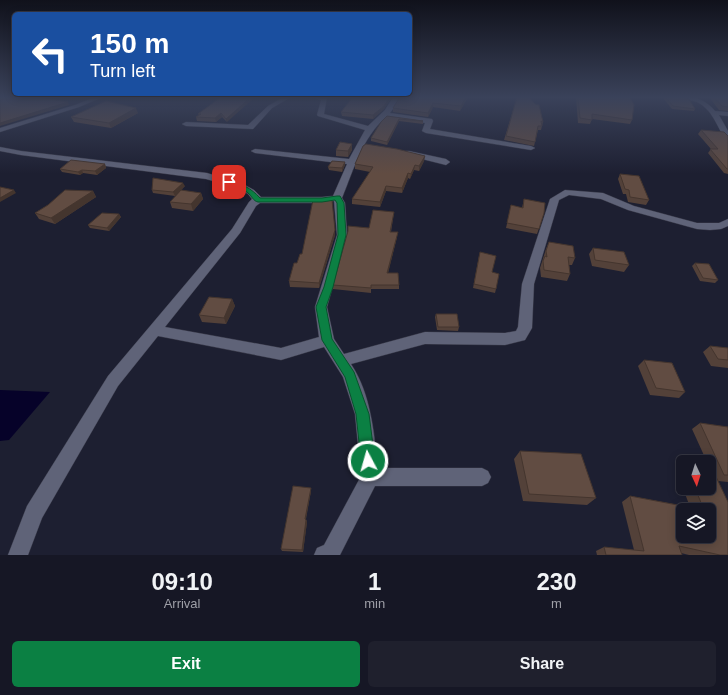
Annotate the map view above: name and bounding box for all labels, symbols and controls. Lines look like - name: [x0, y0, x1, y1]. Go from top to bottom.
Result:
- icon: left: [24, 28, 76, 80]
- text: 150 m: [90, 28, 169, 59]
- text: Turn left: [90, 61, 155, 81]
- pin: [212, 165, 246, 199]
- icon: arrive: [218, 171, 240, 193]
- position arrow: [347, 440, 389, 482]
- north arrow: [676, 455, 716, 495]
- map controls: [676, 455, 716, 543]
- button: layers: [676, 503, 716, 543]
- text: 09:10: [151, 568, 213, 595]
- text: 1: [368, 568, 381, 595]
- text: 230: [537, 568, 577, 595]
- text: Arrival: [164, 596, 201, 611]
- text: min: [364, 596, 385, 611]
- text: m: [551, 596, 562, 611]
- button: Exit: [12, 641, 360, 687]
- button: Share: [368, 641, 716, 687]

